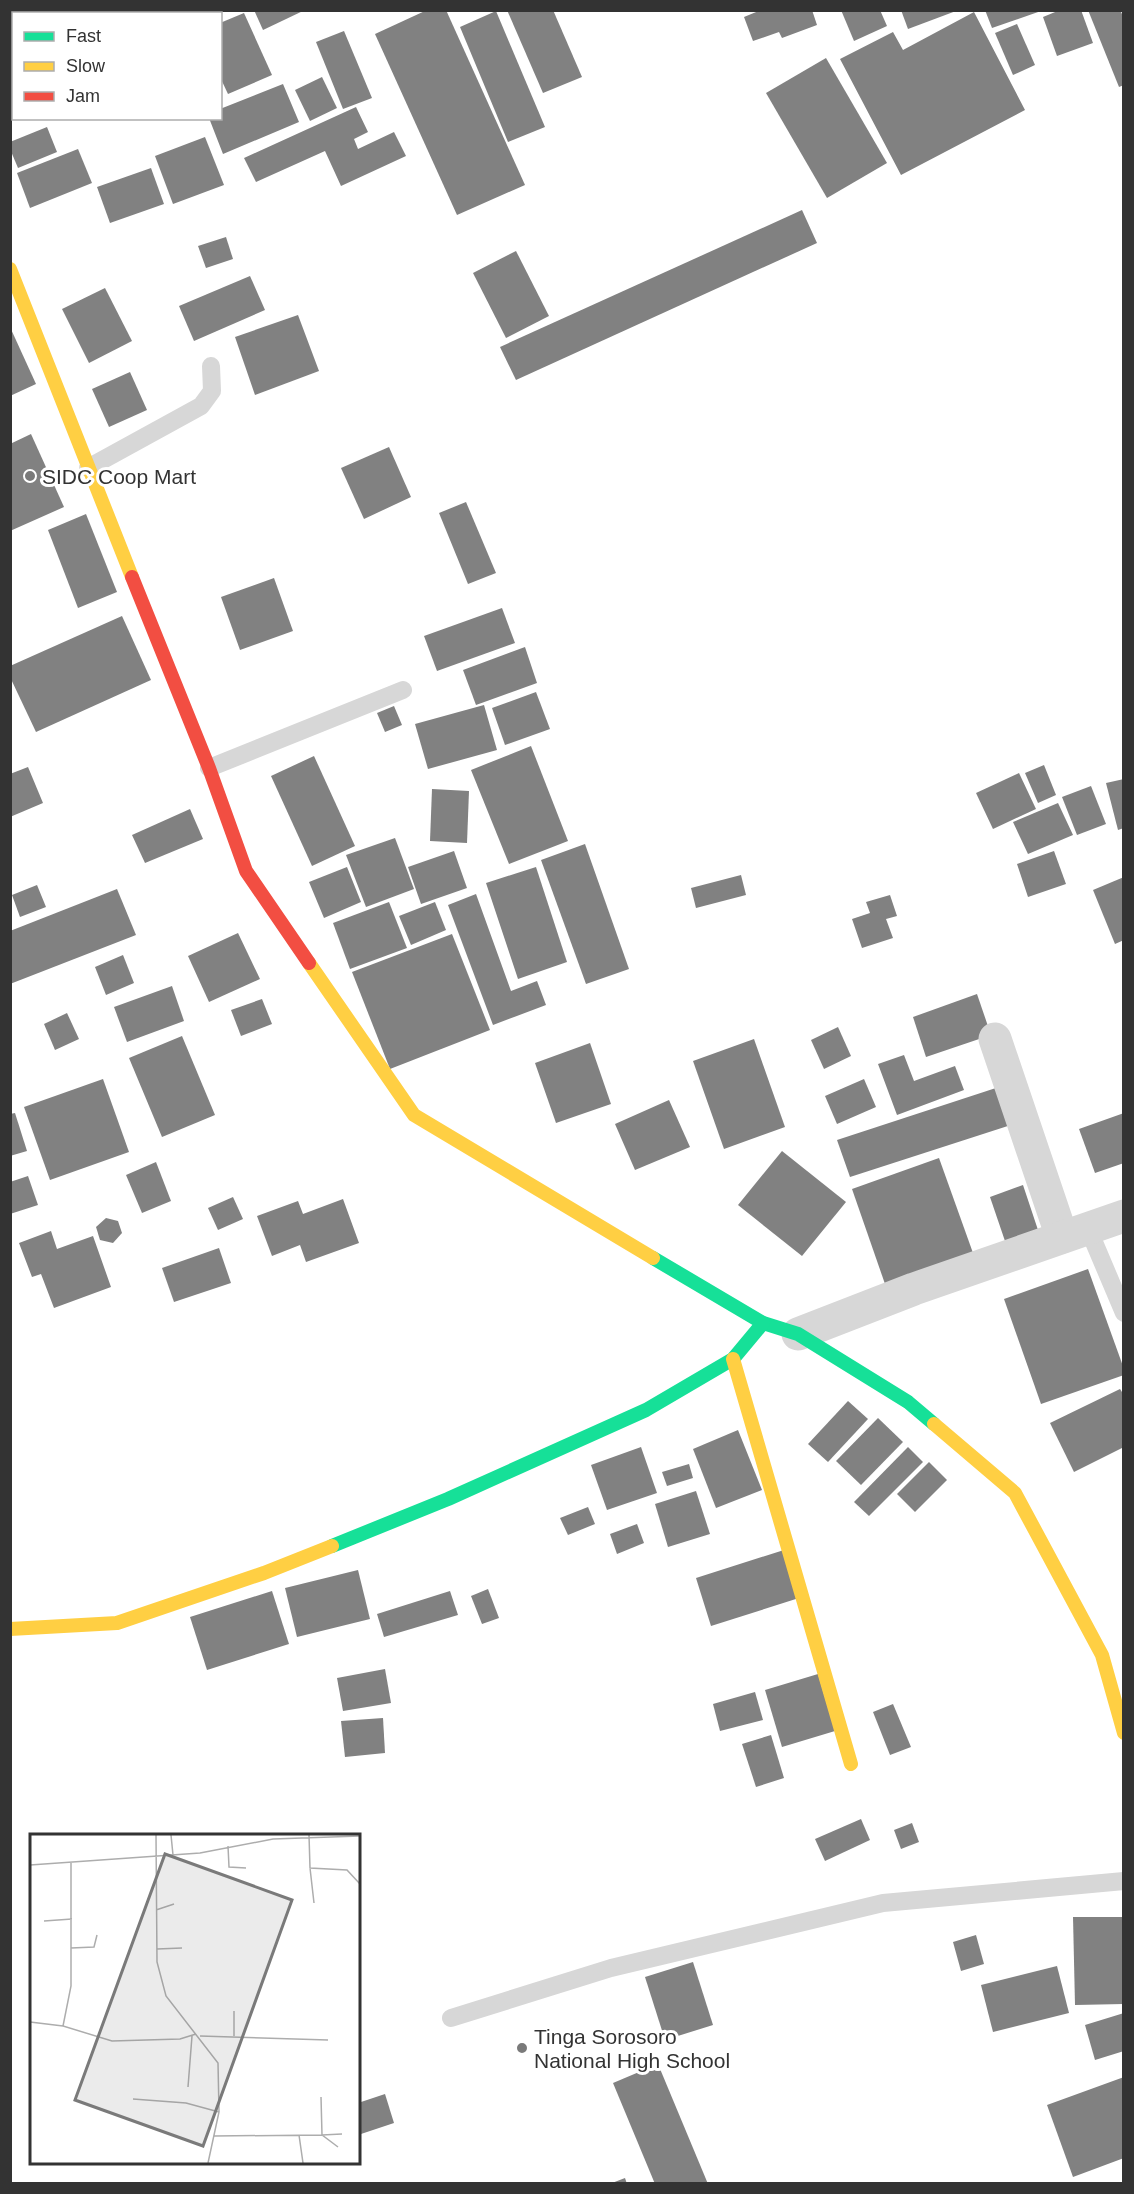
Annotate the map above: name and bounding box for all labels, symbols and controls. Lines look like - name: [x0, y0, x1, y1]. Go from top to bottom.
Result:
- legend: [12, 12, 222, 120]
- text: Fast: [66, 26, 101, 46]
- text: Slow: [66, 56, 106, 76]
- text: Jam: [66, 86, 100, 106]
- place label: SIDC Coop Mart: [42, 465, 196, 488]
- marker: SIDC Coop Mart: [23, 469, 37, 483]
- inset map: [30, 1834, 360, 2164]
- place label: Tinga Sorosoro National High School: [534, 2025, 730, 2072]
- marker: Tinga Sorosoro National High School: [515, 2041, 529, 2055]

